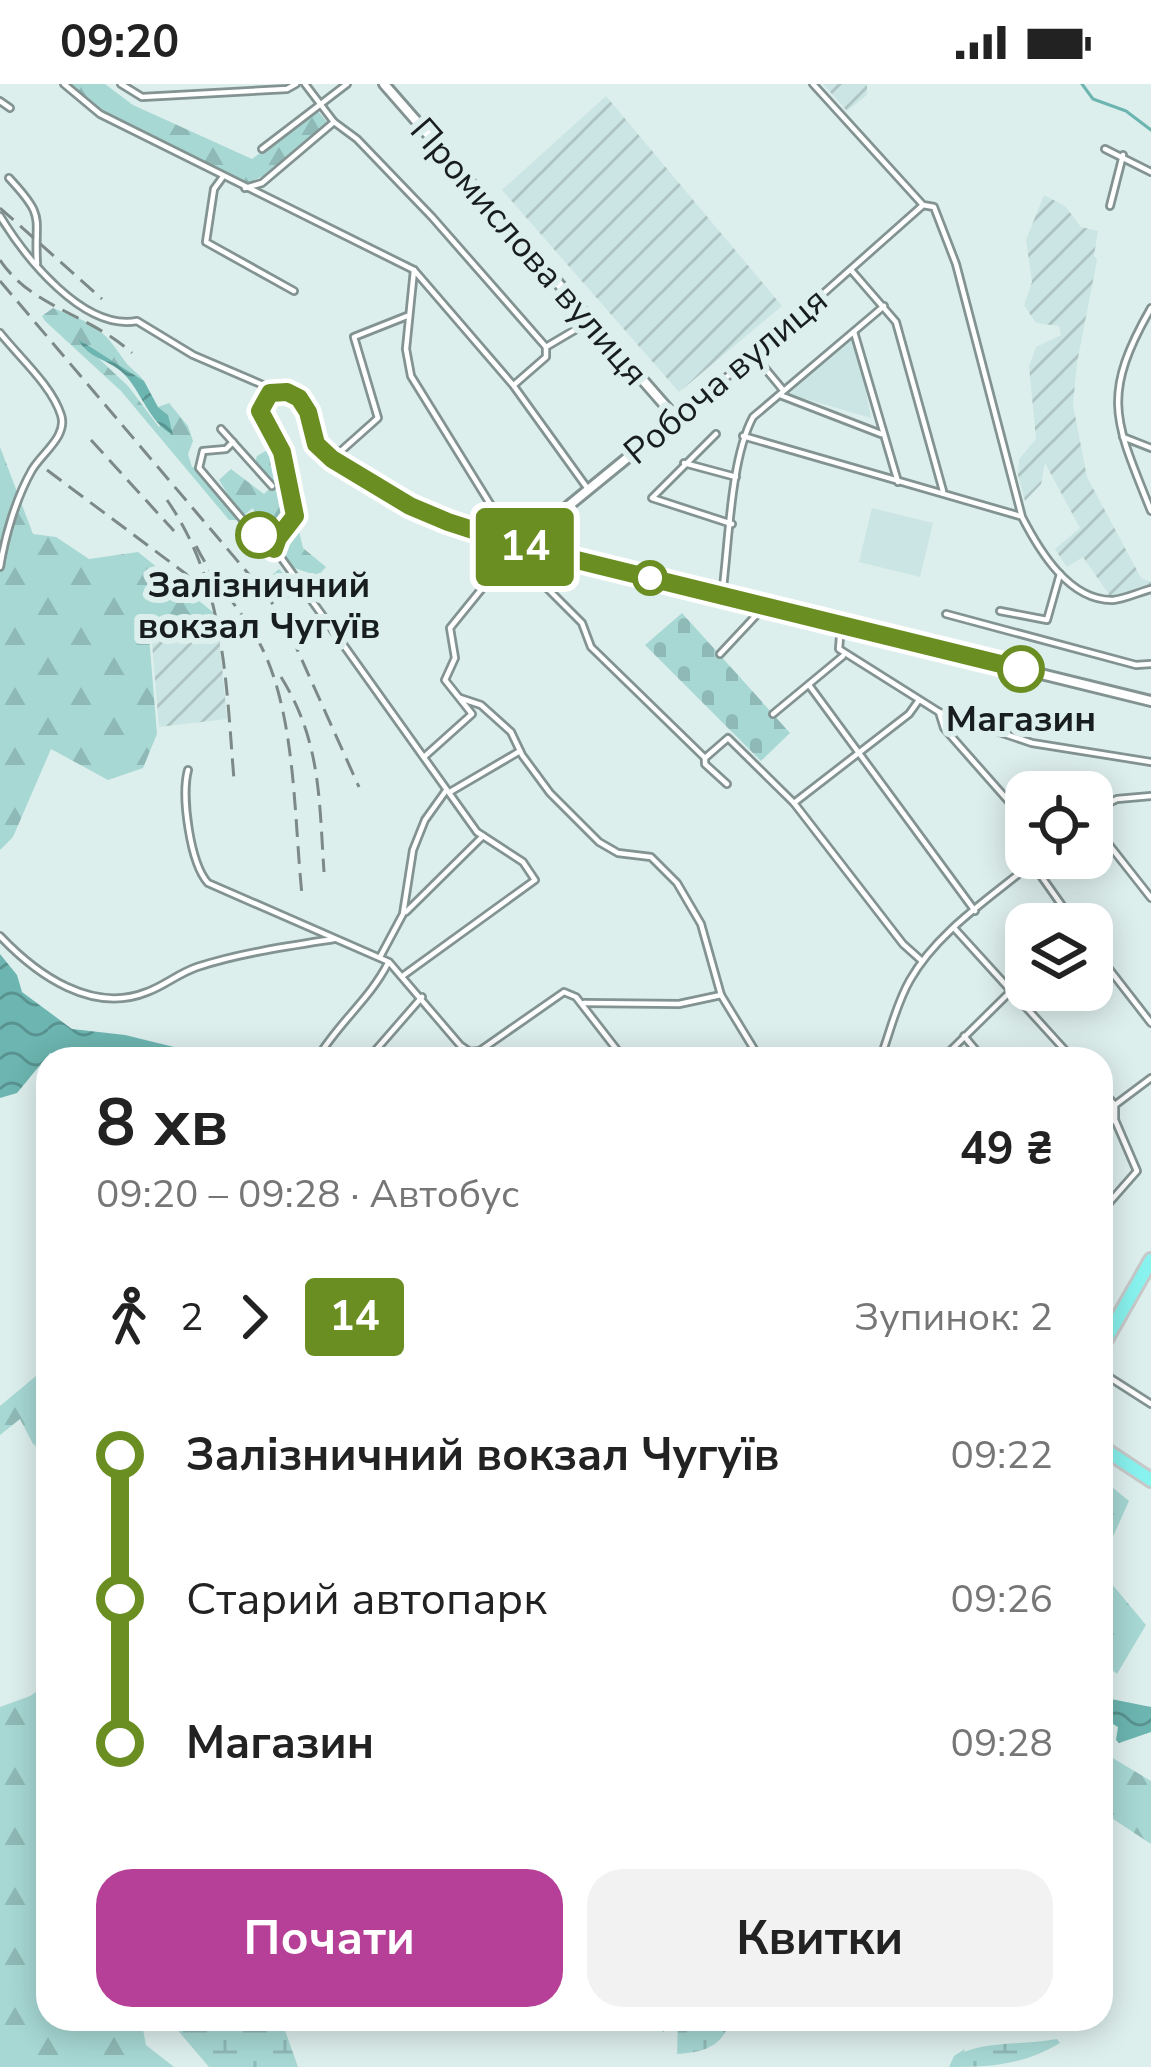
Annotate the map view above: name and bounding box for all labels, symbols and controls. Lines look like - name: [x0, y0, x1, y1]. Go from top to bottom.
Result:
- text: 09:20: [60, 12, 179, 73]
- street label: Промислова вулиця: [399, 108, 659, 396]
- street label: Робоча вулиця: [614, 276, 838, 476]
- line badge: 14: [471, 508, 579, 586]
- marker: Залізничний вокзал Чугуїв: [237, 513, 281, 557]
- text: 14: [500, 518, 550, 575]
- place label: Залізничний вокзал Чугуїв: [138, 561, 380, 651]
- unlabelled marker: [634, 562, 666, 594]
- marker: Магазин: [999, 647, 1043, 691]
- place label: Магазин: [946, 695, 1096, 744]
- map controls: [1005, 771, 1113, 1011]
- button: locate: [1005, 771, 1113, 879]
- button: layers: [1005, 903, 1113, 1011]
- text: 8 хв: [96, 1078, 228, 1168]
- text: 49 ₴: [960, 1119, 1053, 1180]
- text: 09:20 – 09:28 · Автобус: [96, 1168, 519, 1221]
- icon: walk: [96, 1284, 162, 1350]
- icon: forward: [221, 1284, 287, 1350]
- text: 14: [329, 1288, 380, 1345]
- text: 2: [180, 1291, 203, 1344]
- text: Зупинок: 2: [854, 1291, 1053, 1344]
- text: Залізничний вокзал Чугуїв: [186, 1425, 779, 1486]
- text: 09:22: [951, 1429, 1053, 1482]
- text: Старий автопарк: [186, 1569, 547, 1630]
- text: 09:26: [951, 1573, 1053, 1626]
- text: Магазин: [186, 1713, 374, 1774]
- text: 09:28: [951, 1717, 1053, 1770]
- button: Почати: [96, 1869, 563, 2007]
- button: Квитки: [587, 1869, 1053, 2007]

